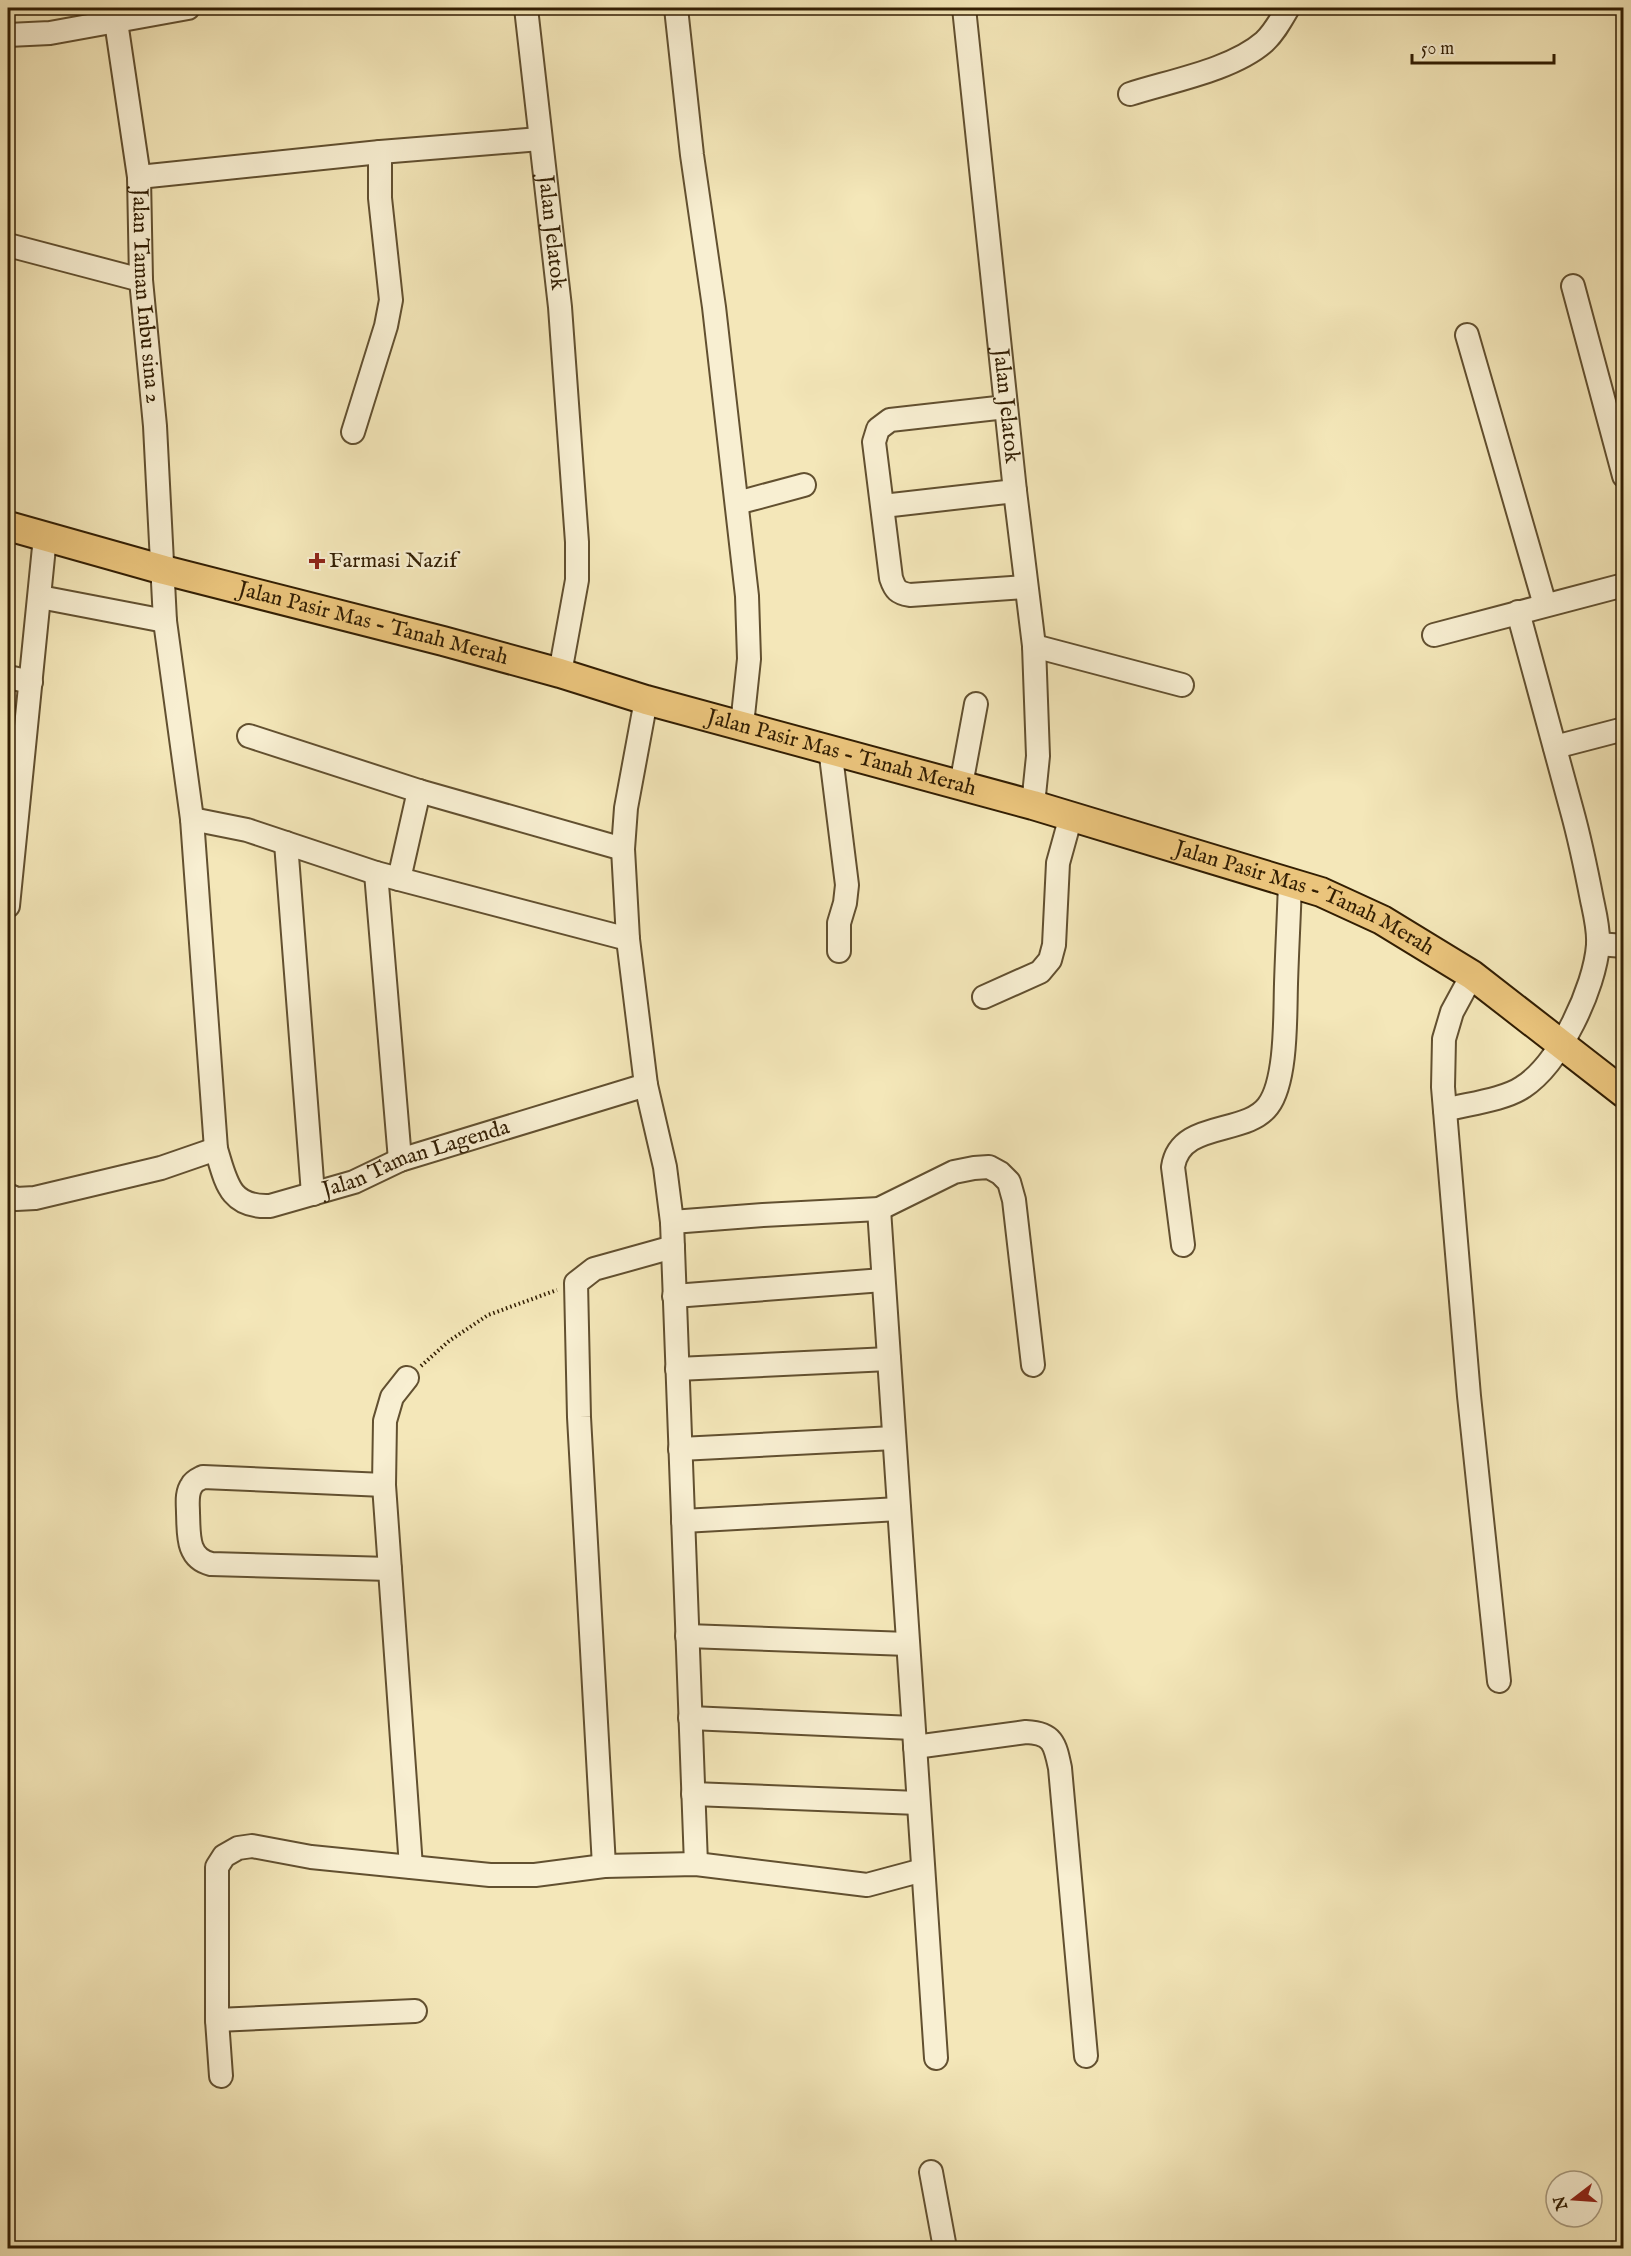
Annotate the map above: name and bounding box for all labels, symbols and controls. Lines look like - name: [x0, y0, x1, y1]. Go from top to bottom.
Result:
- scale bar: [1412, 27, 1554, 65]
- text: 50 m: [1421, 38, 1454, 61]
- street label: Jalan Jelatok: [531, 171, 572, 292]
- street label: Jalan Taman Inbu sina 2: [125, 185, 167, 405]
- street label: Jalan Jelatok: [986, 344, 1026, 465]
- place label: Farmasi Nazif: [329, 547, 461, 575]
- marker: Farmasi Nazif: [310, 554, 324, 568]
- street label: Jalan Pasir Mas - Tanah Merah: [232, 575, 512, 672]
- street label: Jalan Pasir Mas - Tanah Merah: [701, 702, 980, 803]
- street label: Jalan Pasir Mas - Tanah Merah: [1168, 834, 1440, 963]
- street label: Jalan Taman Lagenda: [316, 1113, 513, 1205]
- north arrow: [1544, 2169, 1604, 2229]
- text: N: [1550, 2193, 1573, 2213]

